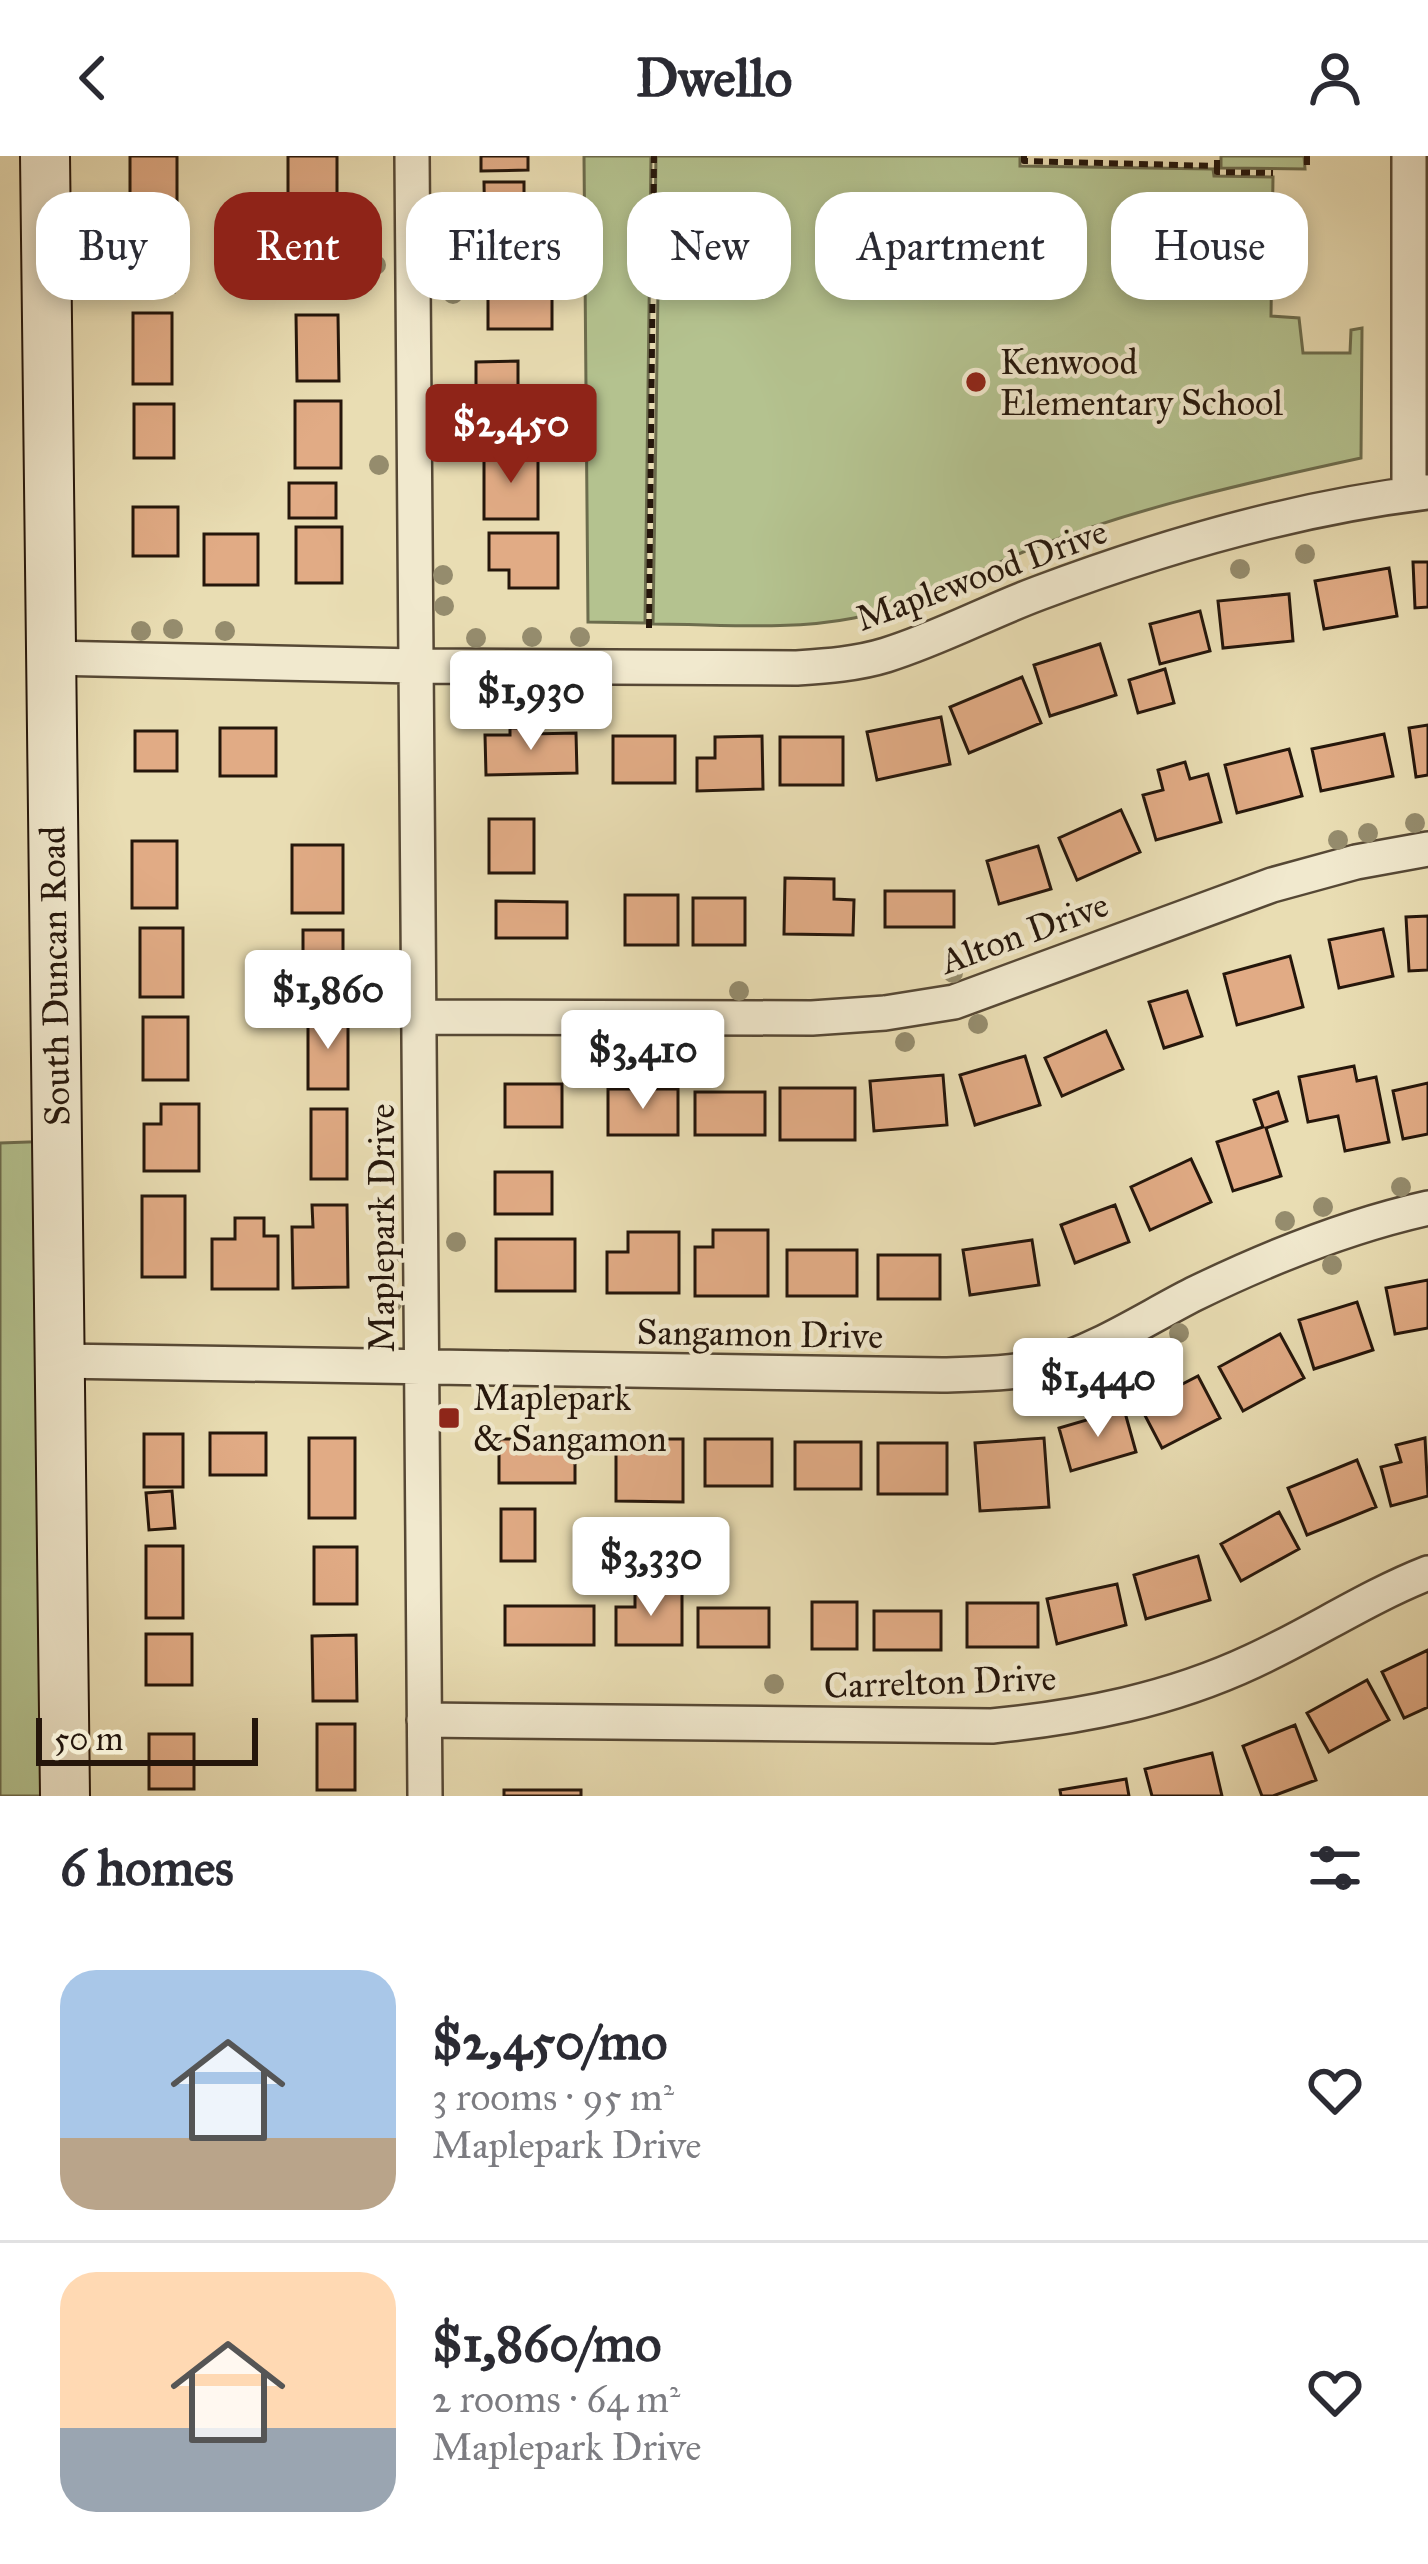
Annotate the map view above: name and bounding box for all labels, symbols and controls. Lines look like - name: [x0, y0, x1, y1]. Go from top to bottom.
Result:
- icon: back: [60, 45, 126, 111]
- text: Dwello: [636, 45, 792, 111]
- icon: person: [1302, 45, 1368, 111]
- chip: Buy: [36, 192, 190, 300]
- chip: Rent: [214, 192, 382, 300]
- chip: Filters: [406, 192, 603, 300]
- chip: New: [627, 192, 791, 300]
- chip: Apartment: [815, 192, 1087, 300]
- chip: House: [1111, 192, 1308, 300]
- place label: Kenwood Elementary School: [1000, 340, 1283, 425]
- marker: Kenwood Elementary School: [963, 369, 989, 395]
- pin: $2,450: [413, 384, 609, 486]
- text: $2,450: [453, 399, 569, 447]
- street label: Maplewood Drive: [850, 509, 1113, 641]
- pin: $1,930: [433, 651, 629, 753]
- text: $1,930: [477, 666, 585, 714]
- street label: South Duncan Road: [30, 826, 80, 1126]
- street label: Alton Drive: [932, 882, 1114, 984]
- pin: $1,860: [230, 950, 426, 1052]
- text: $1,860: [272, 965, 384, 1013]
- pin: $3,410: [545, 1010, 741, 1112]
- text: $3,410: [588, 1025, 698, 1073]
- street label: Maplepark Drive: [360, 1104, 404, 1352]
- street label: Sangamon Drive: [636, 1310, 884, 1358]
- pin: $1,440: [1000, 1338, 1196, 1440]
- text: $1,440: [1040, 1353, 1156, 1401]
- place label: Maplepark & Sangamon: [473, 1376, 667, 1461]
- marker: Maplepark & Sangamon: [436, 1405, 462, 1431]
- pin: $3,330: [553, 1517, 749, 1619]
- text: $3,330: [600, 1532, 702, 1580]
- street label: Carrelton Drive: [823, 1656, 1057, 1708]
- scale bar: [36, 1712, 258, 1765]
- text: 50 m: [54, 1719, 123, 1759]
- icon: filters: [1302, 1835, 1368, 1901]
- text: 6 homes: [60, 1837, 234, 1899]
- text: $2,450/mo: [432, 2011, 667, 2073]
- icon: home: [156, 2018, 300, 2162]
- icon: heart: [1302, 2057, 1368, 2123]
- text: 3 rooms · 95 m²: [432, 2073, 674, 2121]
- text: Maplepark Drive: [432, 2121, 702, 2169]
- text: $1,860/mo: [432, 2313, 661, 2375]
- icon: home: [156, 2320, 300, 2464]
- icon: heart: [1302, 2359, 1368, 2425]
- text: 2 rooms · 64 m²: [432, 2375, 680, 2423]
- text: Maplepark Drive: [432, 2423, 702, 2471]

